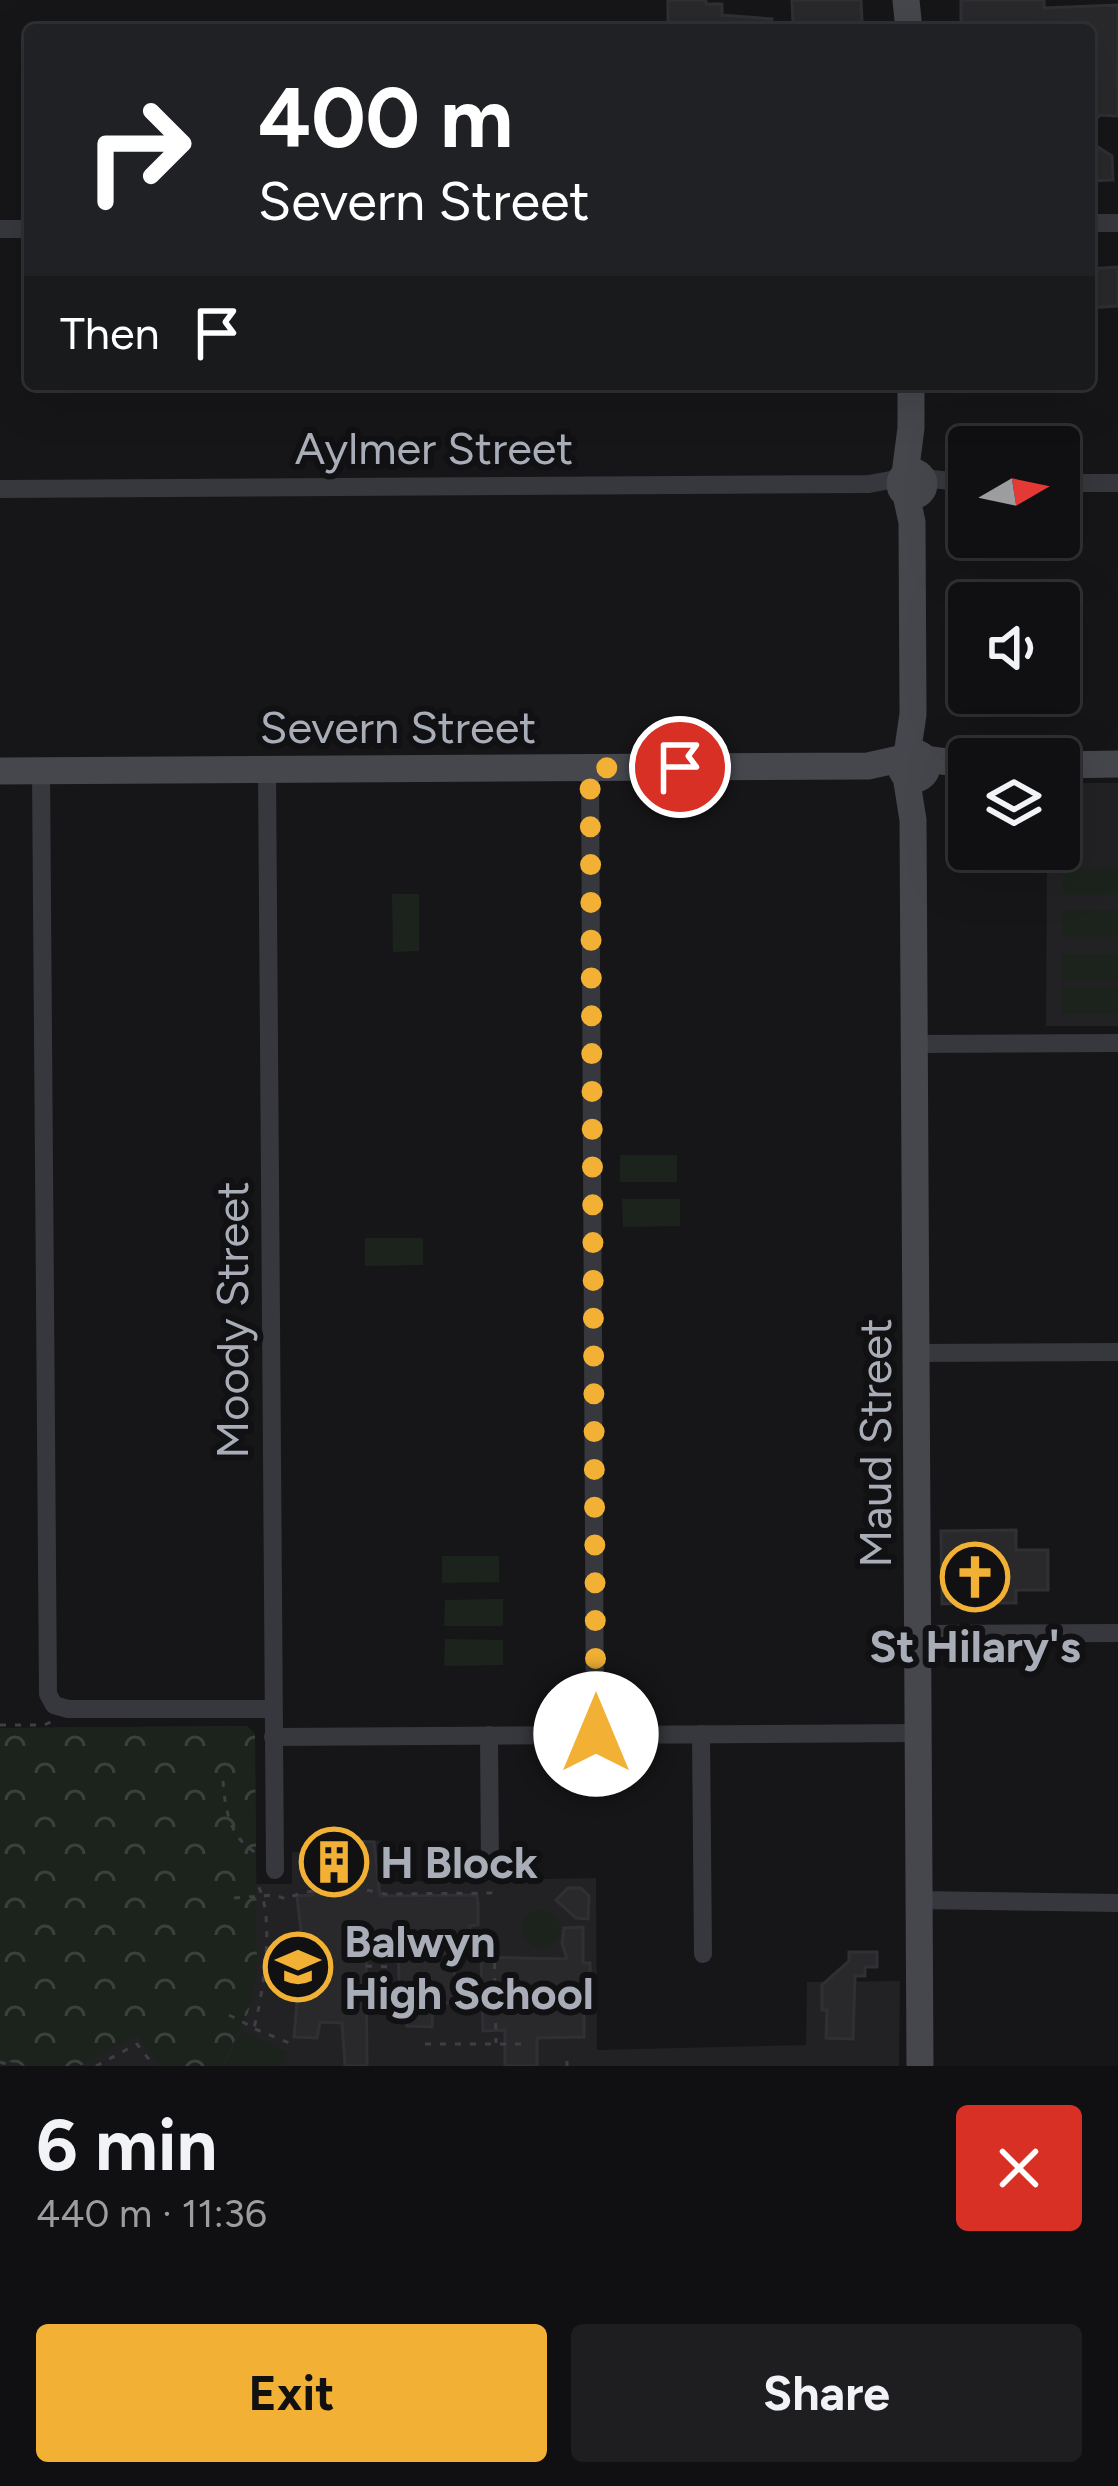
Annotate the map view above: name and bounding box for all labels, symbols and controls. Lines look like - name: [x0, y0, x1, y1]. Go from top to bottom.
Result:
- text: 400 m: [258, 67, 513, 168]
- icon: right: [60, 72, 216, 228]
- text: Severn Street: [258, 169, 590, 234]
- icon: arrive: [184, 300, 250, 366]
- text: Then: [60, 306, 160, 360]
- street label: Aylmer Street: [295, 421, 573, 475]
- north arrow: [948, 426, 1080, 558]
- map controls: [948, 426, 1080, 870]
- button: sound: [948, 582, 1080, 714]
- street label: Severn Street: [260, 700, 536, 754]
- pin: [629, 716, 731, 818]
- icon: arrive: [647, 734, 713, 800]
- button: layers: [948, 738, 1080, 870]
- street label: Moody Street: [205, 1181, 259, 1459]
- street label: Maud Street: [848, 1318, 902, 1568]
- church icon: St Hilary's: [940, 1542, 1010, 1612]
- place label: St Hilary's: [869, 1619, 1081, 1673]
- position arrow: [533, 1671, 659, 1797]
- building icon: H Block: [299, 1827, 369, 1897]
- place label: H Block: [380, 1835, 538, 1889]
- place label: Balwyn High School: [344, 1914, 594, 2020]
- school or university icon: Balwyn High School: [263, 1932, 333, 2002]
- text: 6 min: [36, 2102, 217, 2188]
- button: close: [956, 2105, 1082, 2231]
- text: 440 m · 11:36: [36, 2190, 267, 2237]
- button: Exit: [36, 2324, 547, 2462]
- button: Share: [571, 2324, 1082, 2462]

